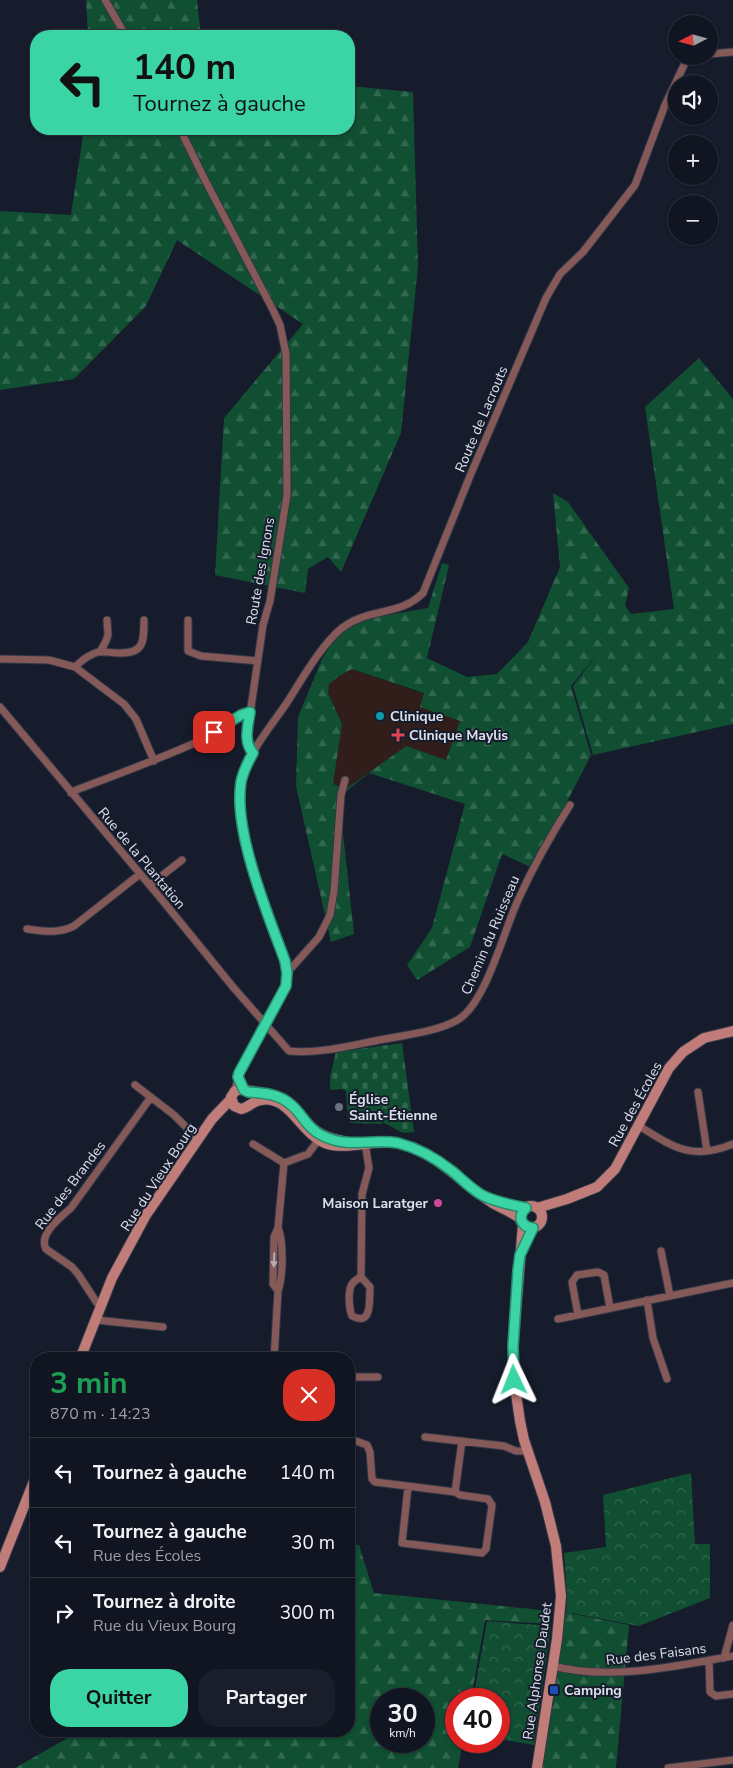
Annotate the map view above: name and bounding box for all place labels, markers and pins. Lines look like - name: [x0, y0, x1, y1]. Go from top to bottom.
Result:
- place label: Clinique: [390, 707, 444, 726]
- marker: Clinique: [374, 710, 386, 722]
- pin: [193, 711, 235, 753]
- place label: Clinique Maylis: [409, 726, 508, 745]
- marker: Clinique Maylis: [391, 728, 405, 742]
- place label: Église Saint-Étienne: [349, 1090, 438, 1125]
- marker: Église Saint-Étienne: [333, 1101, 345, 1113]
- place label: Maison Laratger: [322, 1194, 429, 1213]
- marker: Maison Laratger: [432, 1197, 444, 1209]
- place label: Camping: [564, 1681, 622, 1700]
- marker: Camping: [548, 1684, 560, 1696]

